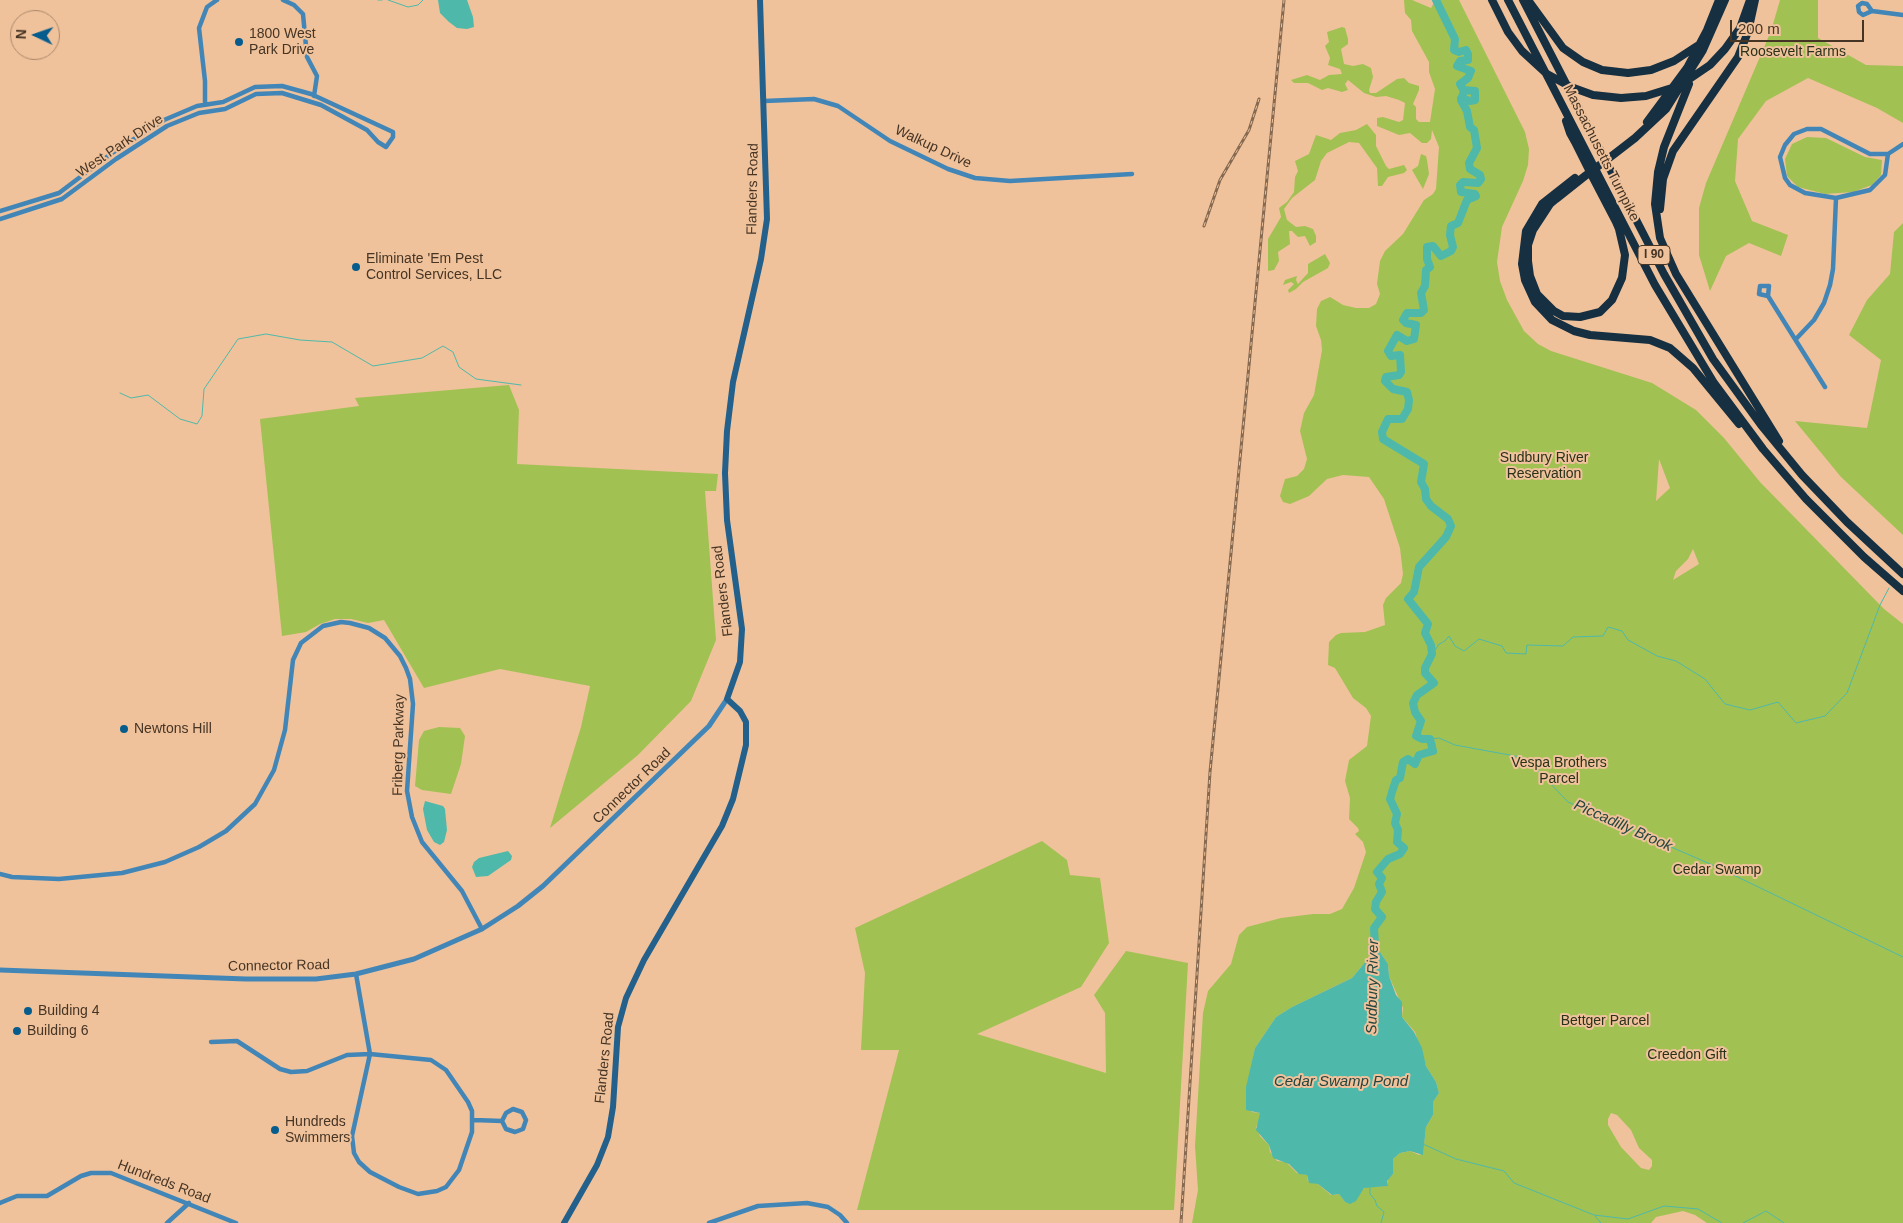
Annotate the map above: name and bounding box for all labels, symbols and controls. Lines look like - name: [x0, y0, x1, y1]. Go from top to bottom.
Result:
- north arrow: [10, 10, 60, 60]
- scale bar: [1733, 10, 1867, 42]
- text: 200 m: [1738, 20, 1780, 37]
- place label: 1800 West Park Drive: [249, 26, 316, 58]
- text: N: [13, 29, 29, 40]
- marker: 1800 West Park Drive: [233, 36, 245, 48]
- park label: Roosevelt Farms: [1740, 44, 1846, 60]
- street label: Massachusetts Turnpike: [1559, 82, 1643, 224]
- street label: West Park Drive: [73, 111, 167, 181]
- street label: Walkup Drive: [892, 122, 974, 172]
- street label: Flanders Road: [744, 143, 762, 235]
- road number: I 90: [1638, 246, 1670, 264]
- place label: Eliminate 'Em Pest Control Services, LLC: [366, 251, 502, 284]
- marker: Eliminate 'Em Pest Control Services, LLC: [350, 261, 362, 273]
- park label: Sudbury River Reservation: [1500, 450, 1588, 482]
- street label: Flanders Road: [709, 544, 737, 638]
- street label: Friberg Parkway: [390, 694, 408, 796]
- place label: Newtons Hill: [134, 721, 212, 737]
- marker: Newtons Hill: [118, 723, 130, 735]
- street label: Connector Road: [589, 745, 675, 827]
- park label: Vespa Brothers Parcel: [1511, 755, 1607, 788]
- water label: Piccadilly Brook: [1571, 796, 1675, 856]
- park label: Cedar Swamp: [1673, 862, 1761, 878]
- water label: Sudbury River: [1363, 939, 1383, 1035]
- street label: Connector Road: [228, 957, 330, 975]
- place label: Building 4: [38, 1003, 99, 1019]
- marker: Building 4: [22, 1005, 34, 1017]
- street label: Flanders Road: [592, 1011, 618, 1105]
- park label: Bettger Parcel: [1561, 1013, 1649, 1029]
- place label: Building 6: [27, 1023, 88, 1039]
- marker: Building 6: [11, 1025, 23, 1037]
- park label: Creedon Gift: [1647, 1047, 1727, 1063]
- water label: Cedar Swamp Pond: [1274, 1073, 1408, 1091]
- place label: Hundreds Swimmers: [285, 1114, 350, 1146]
- marker: Hundreds Swimmers: [269, 1124, 281, 1136]
- street label: Hundreds Road: [115, 1157, 213, 1207]

